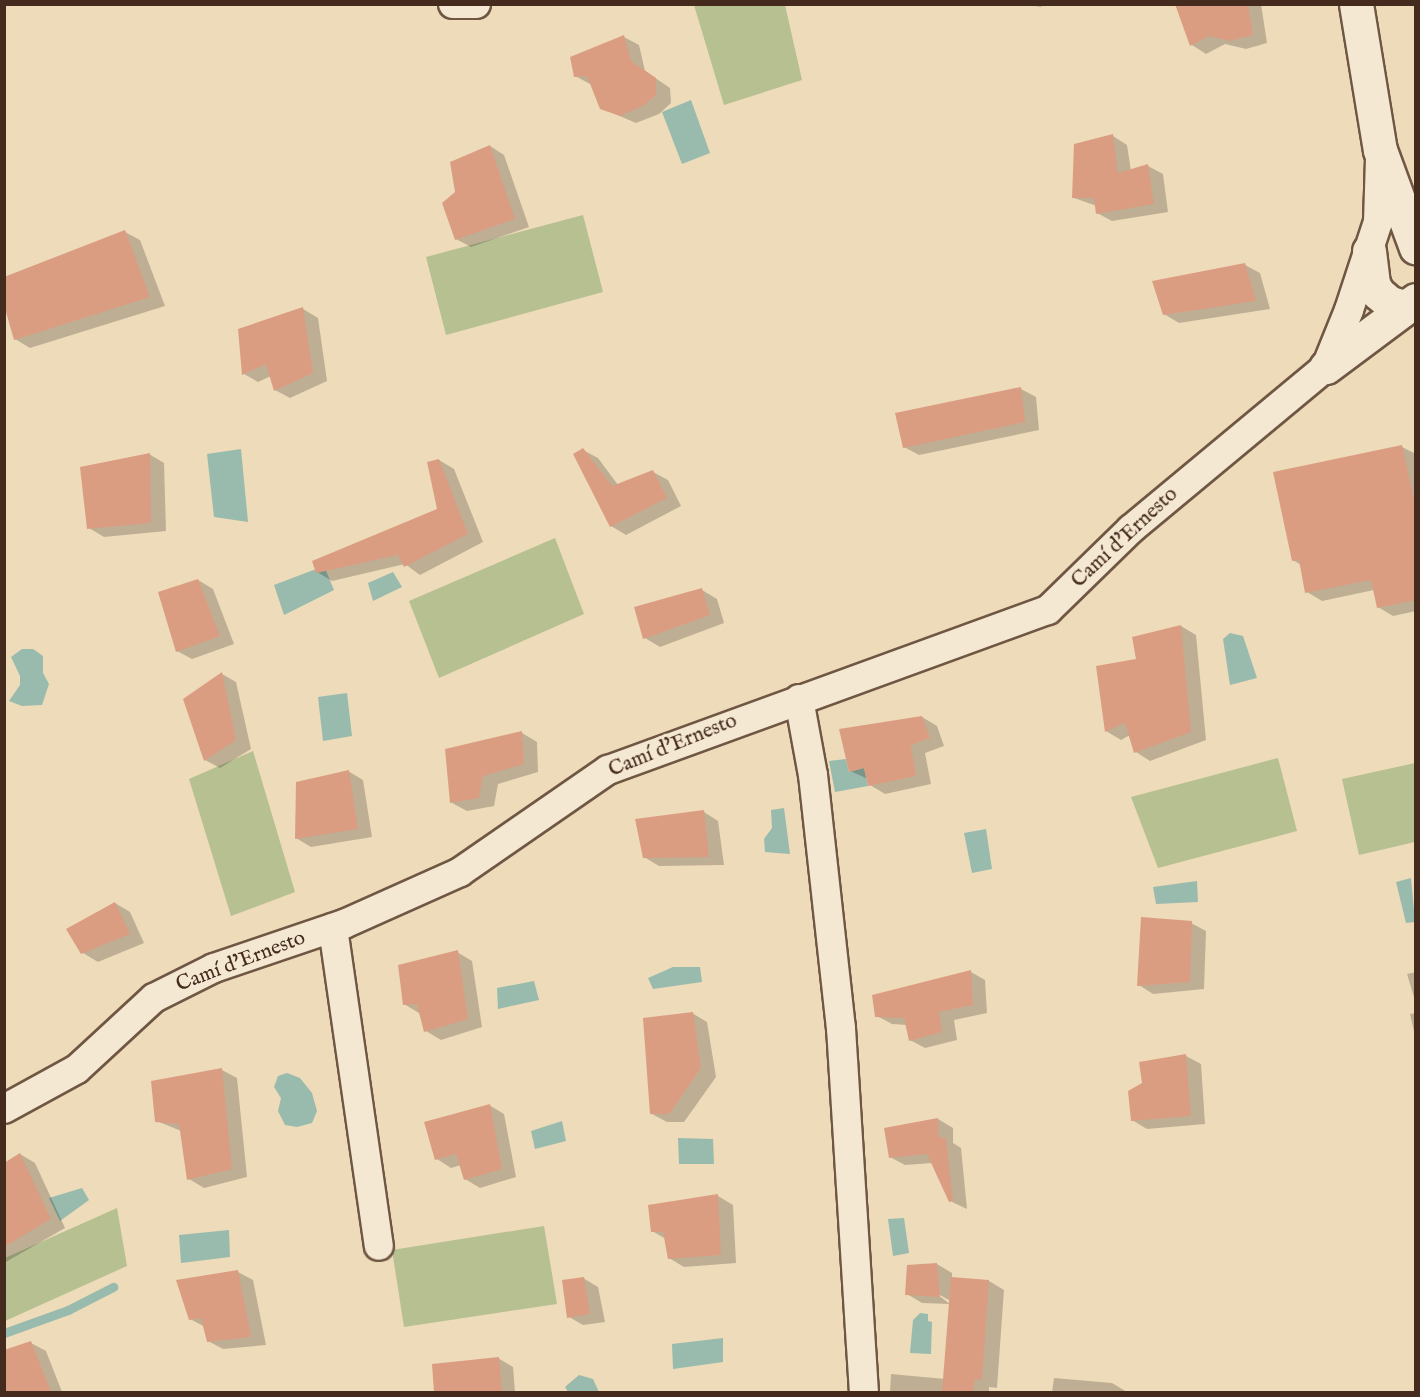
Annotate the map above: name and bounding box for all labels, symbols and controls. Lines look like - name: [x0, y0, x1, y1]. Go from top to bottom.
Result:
- street label: Camí d'Ernesto: [1067, 482, 1183, 594]
- street label: Camí d'Ernesto: [605, 709, 741, 783]
- street label: Camí d'Ernesto: [173, 926, 309, 998]

